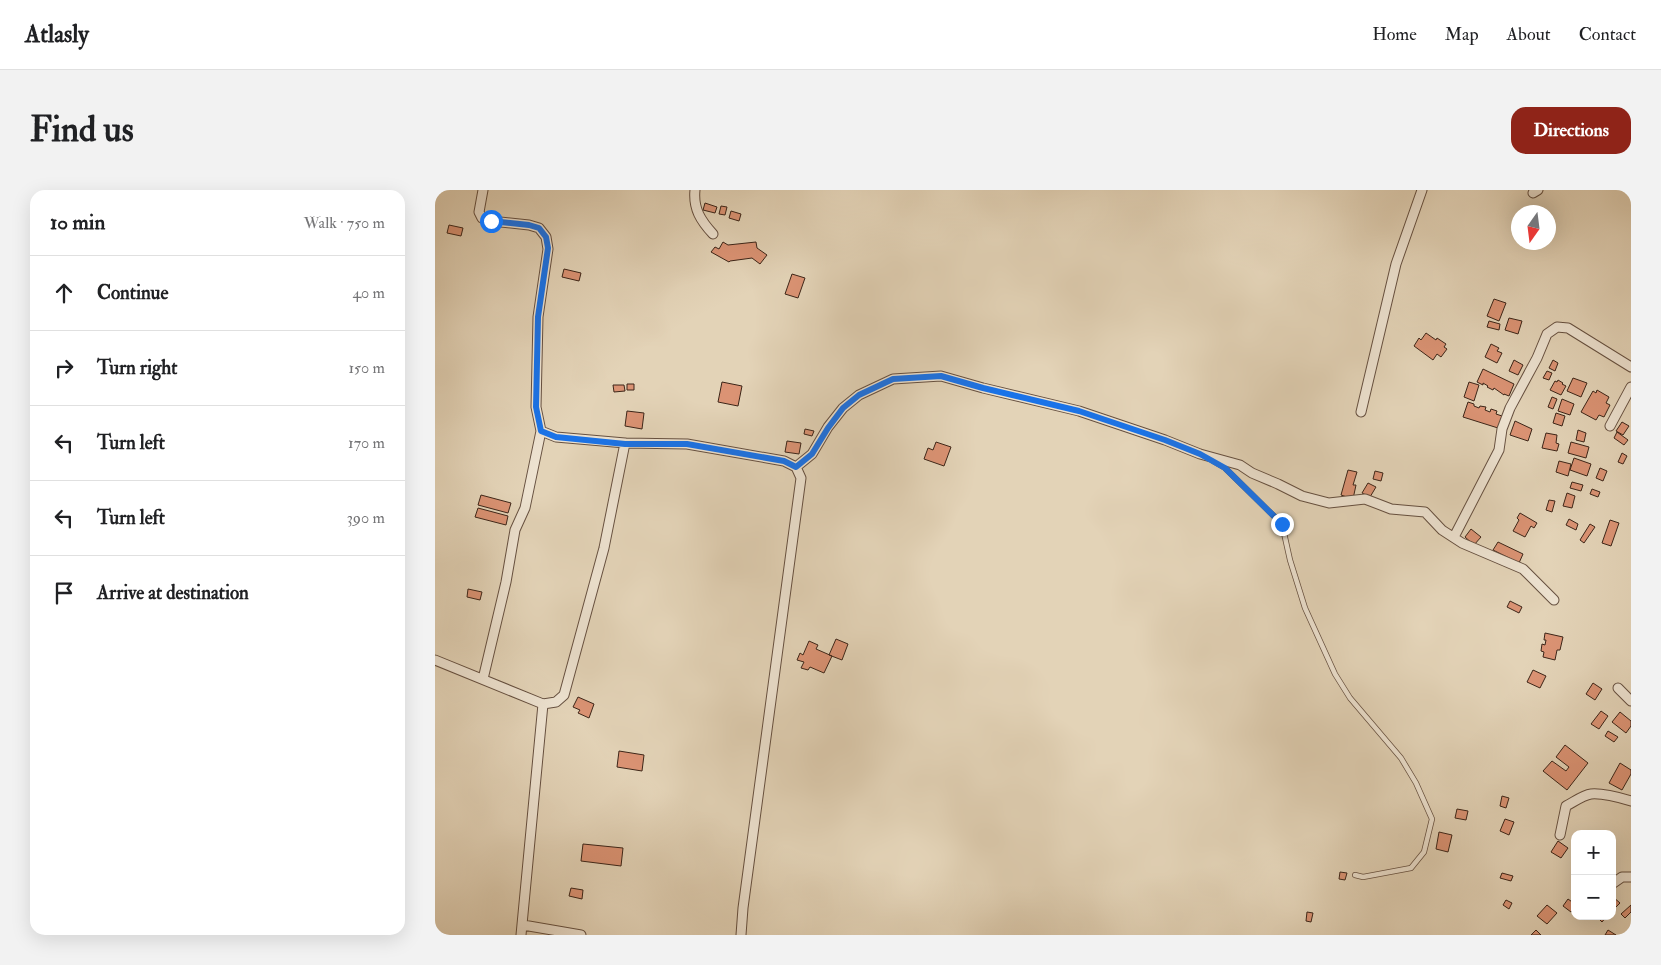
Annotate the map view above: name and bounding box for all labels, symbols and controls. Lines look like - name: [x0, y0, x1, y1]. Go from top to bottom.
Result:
- text: Atlasly: [25, 19, 89, 50]
- text: Home: [1372, 23, 1417, 46]
- text: Map: [1445, 23, 1479, 46]
- text: About: [1507, 23, 1551, 46]
- text: Contact: [1579, 23, 1636, 46]
- button: Directions: [1511, 107, 1631, 154]
- text: Find us: [30, 108, 134, 152]
- north arrow: [1511, 205, 1556, 250]
- text: 10 min: [50, 209, 105, 236]
- route start: [480, 210, 503, 233]
- text: Walk · 750 m: [304, 213, 385, 233]
- icon: ahead: [50, 279, 78, 307]
- text: Continue: [97, 281, 168, 305]
- text: 40 m: [352, 283, 385, 303]
- icon: right: [50, 354, 78, 382]
- text: Turn right: [97, 356, 177, 380]
- text: 150 m: [348, 358, 385, 378]
- icon: left: [50, 429, 78, 457]
- text: Turn left: [97, 431, 165, 455]
- text: 170 m: [348, 433, 385, 453]
- icon: left: [50, 504, 78, 532]
- text: Turn left: [97, 506, 165, 530]
- text: 390 m: [347, 508, 385, 528]
- route end: [1271, 513, 1294, 536]
- icon: arrive: [50, 579, 78, 607]
- text: Arrive at destination: [97, 581, 249, 605]
- map controls: [1571, 830, 1616, 920]
- button: +: [1571, 830, 1616, 875]
- button: −: [1571, 875, 1616, 920]

